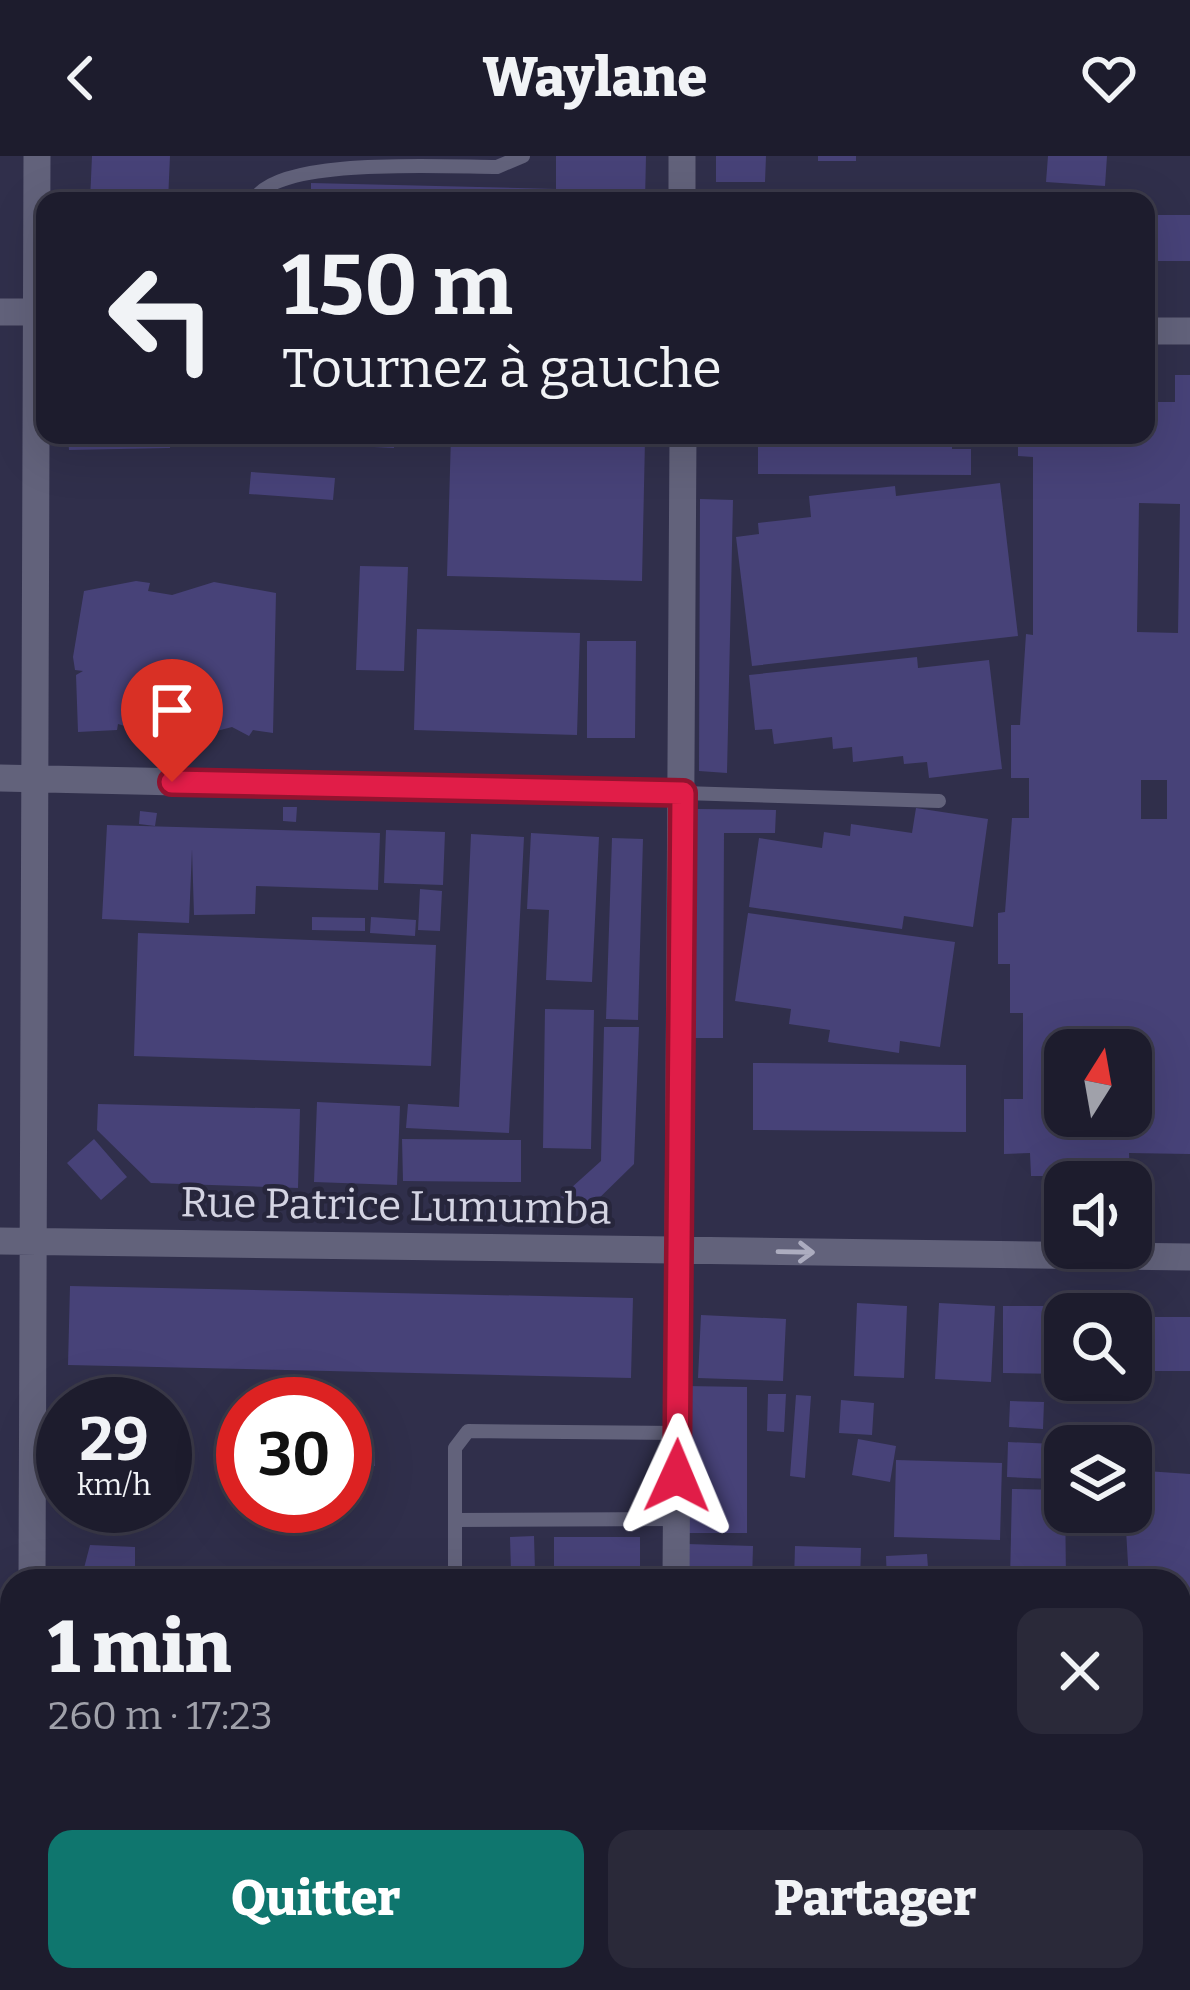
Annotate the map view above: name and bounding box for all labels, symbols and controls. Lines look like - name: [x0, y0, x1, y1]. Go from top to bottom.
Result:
- icon: back: [48, 45, 114, 111]
- icon: heart: [1076, 45, 1142, 111]
- text: Waylane: [483, 46, 707, 110]
- text: 150 m: [282, 235, 513, 336]
- icon: left: [84, 240, 240, 396]
- text: Tournez à gauche: [282, 337, 722, 401]
- pin: [121, 659, 223, 782]
- icon: arrive: [139, 677, 205, 743]
- north arrow: [1044, 1029, 1152, 1137]
- map controls: [1044, 1029, 1152, 1533]
- button: sound: [1044, 1161, 1152, 1269]
- street label: Rue Patrice Lumumba: [180, 1177, 612, 1235]
- one-way arrow: [776, 1240, 815, 1263]
- button: search: [1044, 1293, 1152, 1401]
- speed limit sign: 30: [216, 1377, 372, 1533]
- text: 29: [79, 1404, 149, 1476]
- position arrow: [614, 1413, 740, 1539]
- button: layers: [1044, 1425, 1152, 1533]
- text: km/h: [77, 1467, 151, 1503]
- text: 1 min: [48, 1605, 231, 1691]
- button: close: [1017, 1608, 1143, 1734]
- text: 260 m · 17:23: [48, 1693, 273, 1739]
- button: Quitter: [48, 1830, 584, 1968]
- button: Partager: [608, 1830, 1143, 1968]

